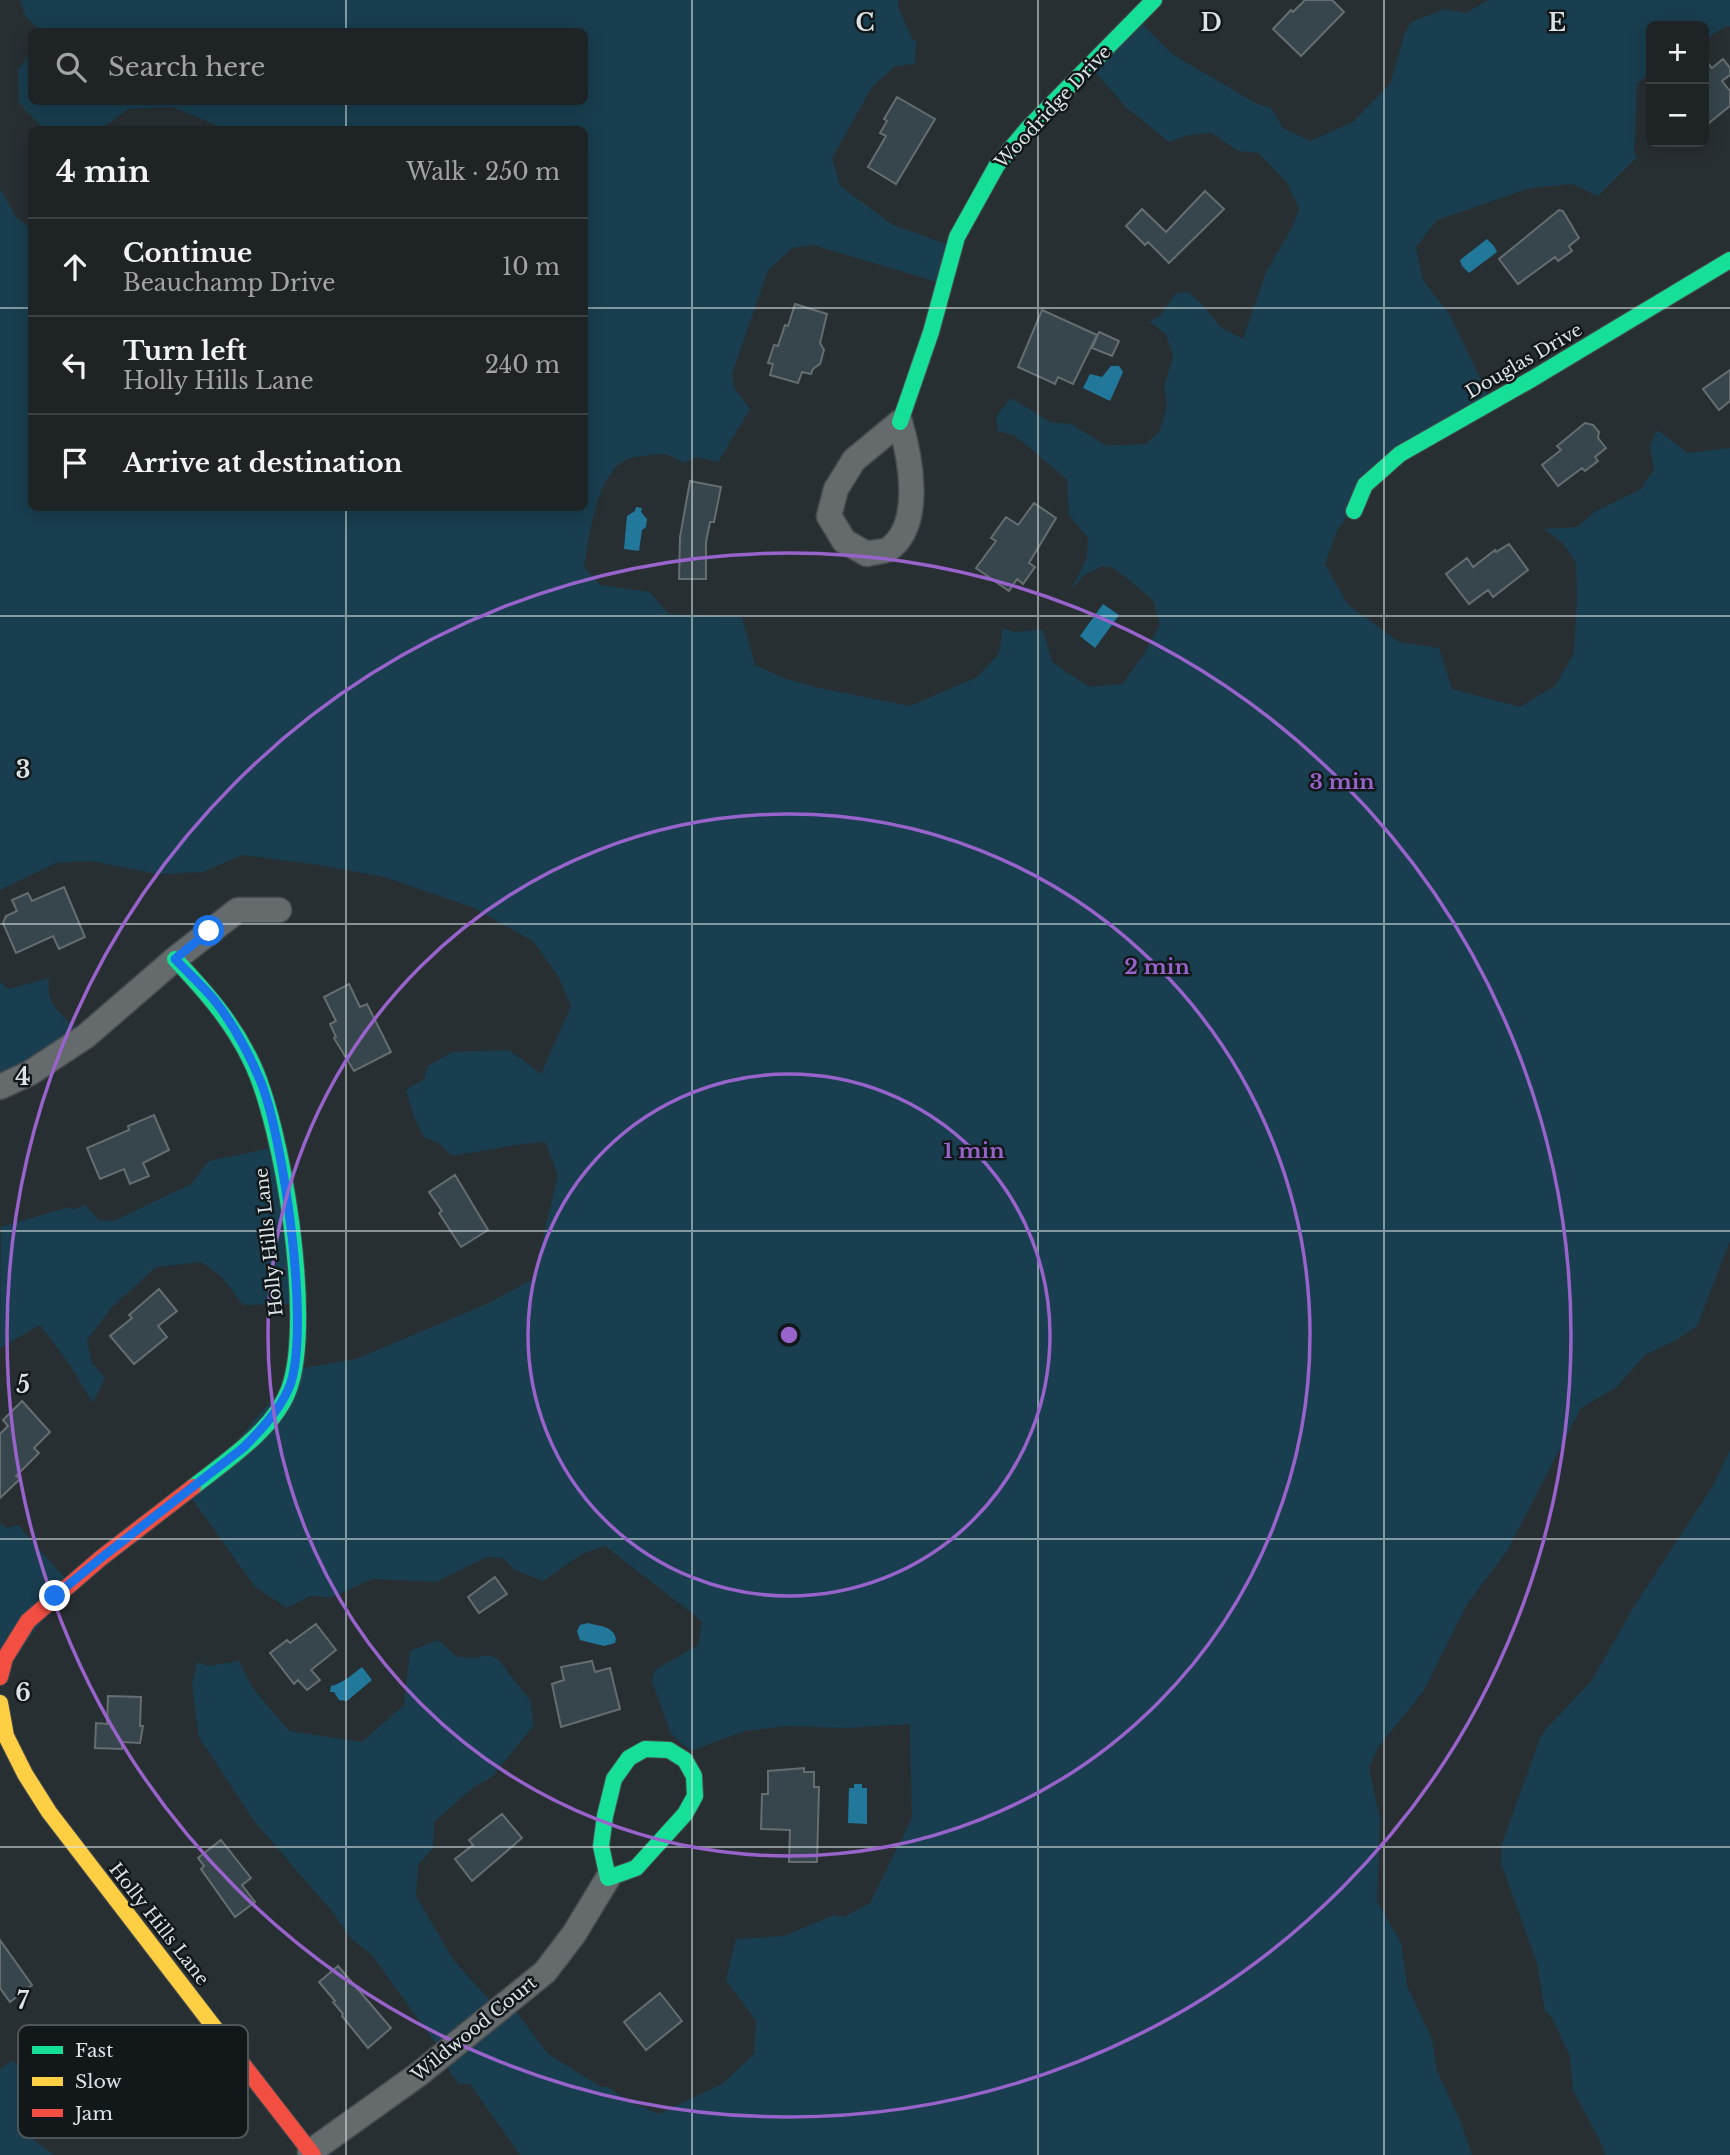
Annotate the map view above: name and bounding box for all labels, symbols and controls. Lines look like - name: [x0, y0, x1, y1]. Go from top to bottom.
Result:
- text: C: [856, 9, 874, 37]
- text: D: [1200, 9, 1222, 37]
- text: E: [1548, 9, 1566, 37]
- map controls: [1646, 21, 1709, 147]
- button: +: [1646, 21, 1709, 84]
- search box: [28, 28, 588, 105]
- street label: Woodridge Drive: [990, 41, 1116, 174]
- icon: search: [52, 48, 90, 86]
- text: Search here: [108, 51, 265, 83]
- button: −: [1646, 84, 1709, 147]
- text: 4 min: [56, 153, 150, 190]
- text: Walk · 250 m: [406, 158, 560, 186]
- text: Continue: [123, 237, 252, 269]
- icon: ahead: [56, 248, 94, 286]
- text: 10 m: [502, 253, 560, 281]
- text: Beauchamp Drive: [123, 269, 336, 297]
- street label: Douglas Drive: [1462, 319, 1586, 403]
- text: Turn left: [123, 335, 247, 367]
- icon: left: [56, 346, 94, 384]
- text: 240 m: [485, 351, 560, 379]
- text: Holly Hills Lane: [123, 367, 314, 395]
- icon: arrive: [56, 444, 94, 482]
- text: Arrive at destination: [123, 447, 403, 479]
- text: 3: [16, 756, 30, 784]
- text: 3 min: [1309, 769, 1375, 795]
- route start: [193, 915, 224, 946]
- text: 2 min: [1124, 954, 1190, 980]
- text: 4: [15, 1063, 31, 1091]
- text: 1 min: [944, 1138, 1004, 1164]
- street label: Holly Hills Lane: [250, 1167, 288, 1317]
- centre of rings: [777, 1323, 801, 1347]
- text: 5: [16, 1371, 30, 1399]
- route end: [39, 1580, 70, 1611]
- text: 6: [15, 1679, 31, 1707]
- street label: Holly Hills Lane: [104, 1858, 214, 1990]
- street label: Wildwood Court: [406, 1972, 541, 2087]
- text: 7: [17, 1987, 30, 2015]
- legend: [18, 2025, 248, 2138]
- text: Fast: [75, 2039, 114, 2062]
- text: Slow: [75, 2070, 122, 2093]
- text: Jam: [72, 2102, 113, 2125]

